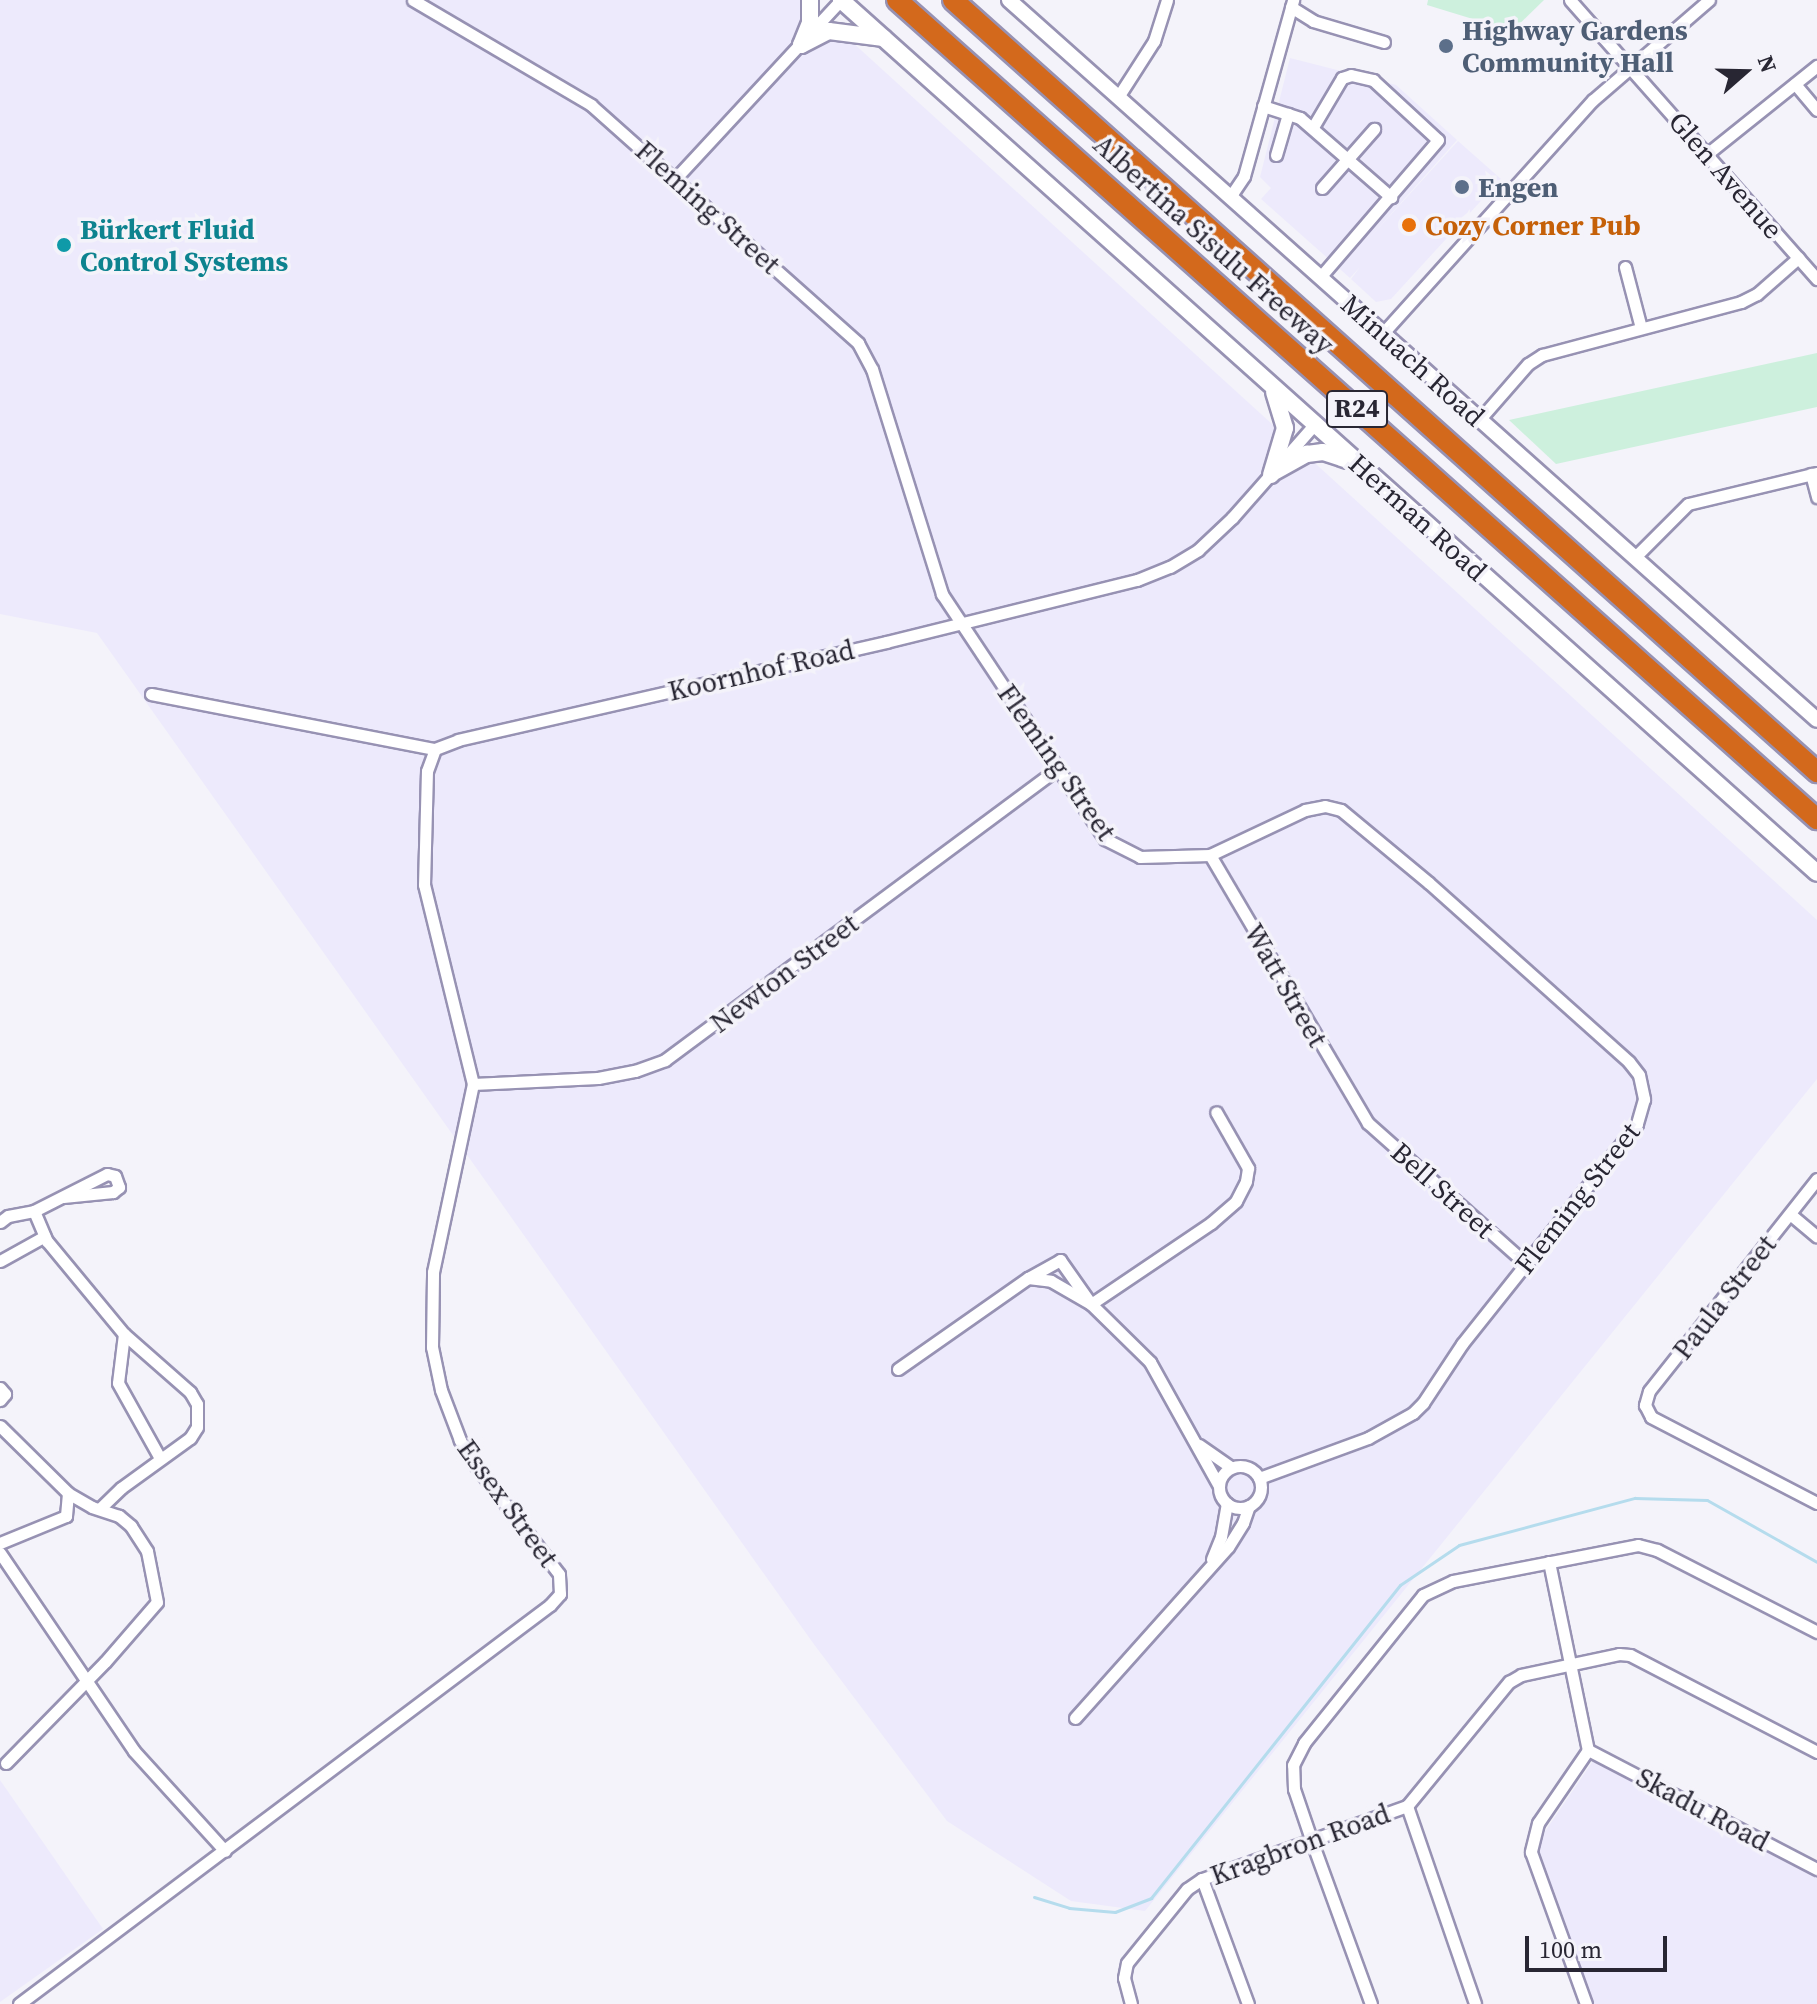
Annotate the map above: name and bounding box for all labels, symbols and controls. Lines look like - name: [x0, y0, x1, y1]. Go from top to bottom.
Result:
- place label: Highway Gardens Community Hall: [1462, 13, 1688, 79]
- north arrow: [1705, 32, 1785, 112]
- marker: Highway Gardens Community Hall: [1437, 37, 1455, 55]
- text: N: [1751, 51, 1784, 76]
- street label: Glen Avenue: [1662, 105, 1790, 245]
- street label: Albertina Sisulu Freeway: [1087, 127, 1341, 361]
- street label: Fleming Street: [629, 133, 787, 281]
- place label: Engen: [1478, 170, 1558, 204]
- marker: Engen: [1453, 178, 1471, 196]
- place label: Cozy Corner Pub: [1425, 208, 1641, 242]
- place label: Bürkert Fluid Control Systems: [80, 212, 288, 278]
- marker: Cozy Corner Pub: [1400, 216, 1418, 234]
- marker: Bürkert Fluid Control Systems: [55, 236, 73, 254]
- street label: Minuach Road: [1334, 287, 1492, 433]
- road number: R24: [1325, 387, 1389, 431]
- street label: Herman Road: [1342, 446, 1494, 588]
- street label: Koornhof Road: [665, 632, 857, 708]
- street label: Fleming Street: [991, 678, 1123, 846]
- street label: Newton Street: [704, 907, 864, 1039]
- street label: Watt Street: [1237, 917, 1335, 1053]
- street label: Fleming Street: [1507, 1116, 1647, 1280]
- street label: Bell Street: [1384, 1135, 1502, 1245]
- street label: Paula Street: [1665, 1228, 1783, 1366]
- street label: Essex Street: [451, 1433, 565, 1573]
- street label: Skadu Road: [1631, 1760, 1775, 1858]
- street label: Kragbron Road: [1206, 1796, 1394, 1892]
- scale bar: [1529, 1920, 1671, 1970]
- text: 100 m: [1539, 1933, 1602, 1966]

